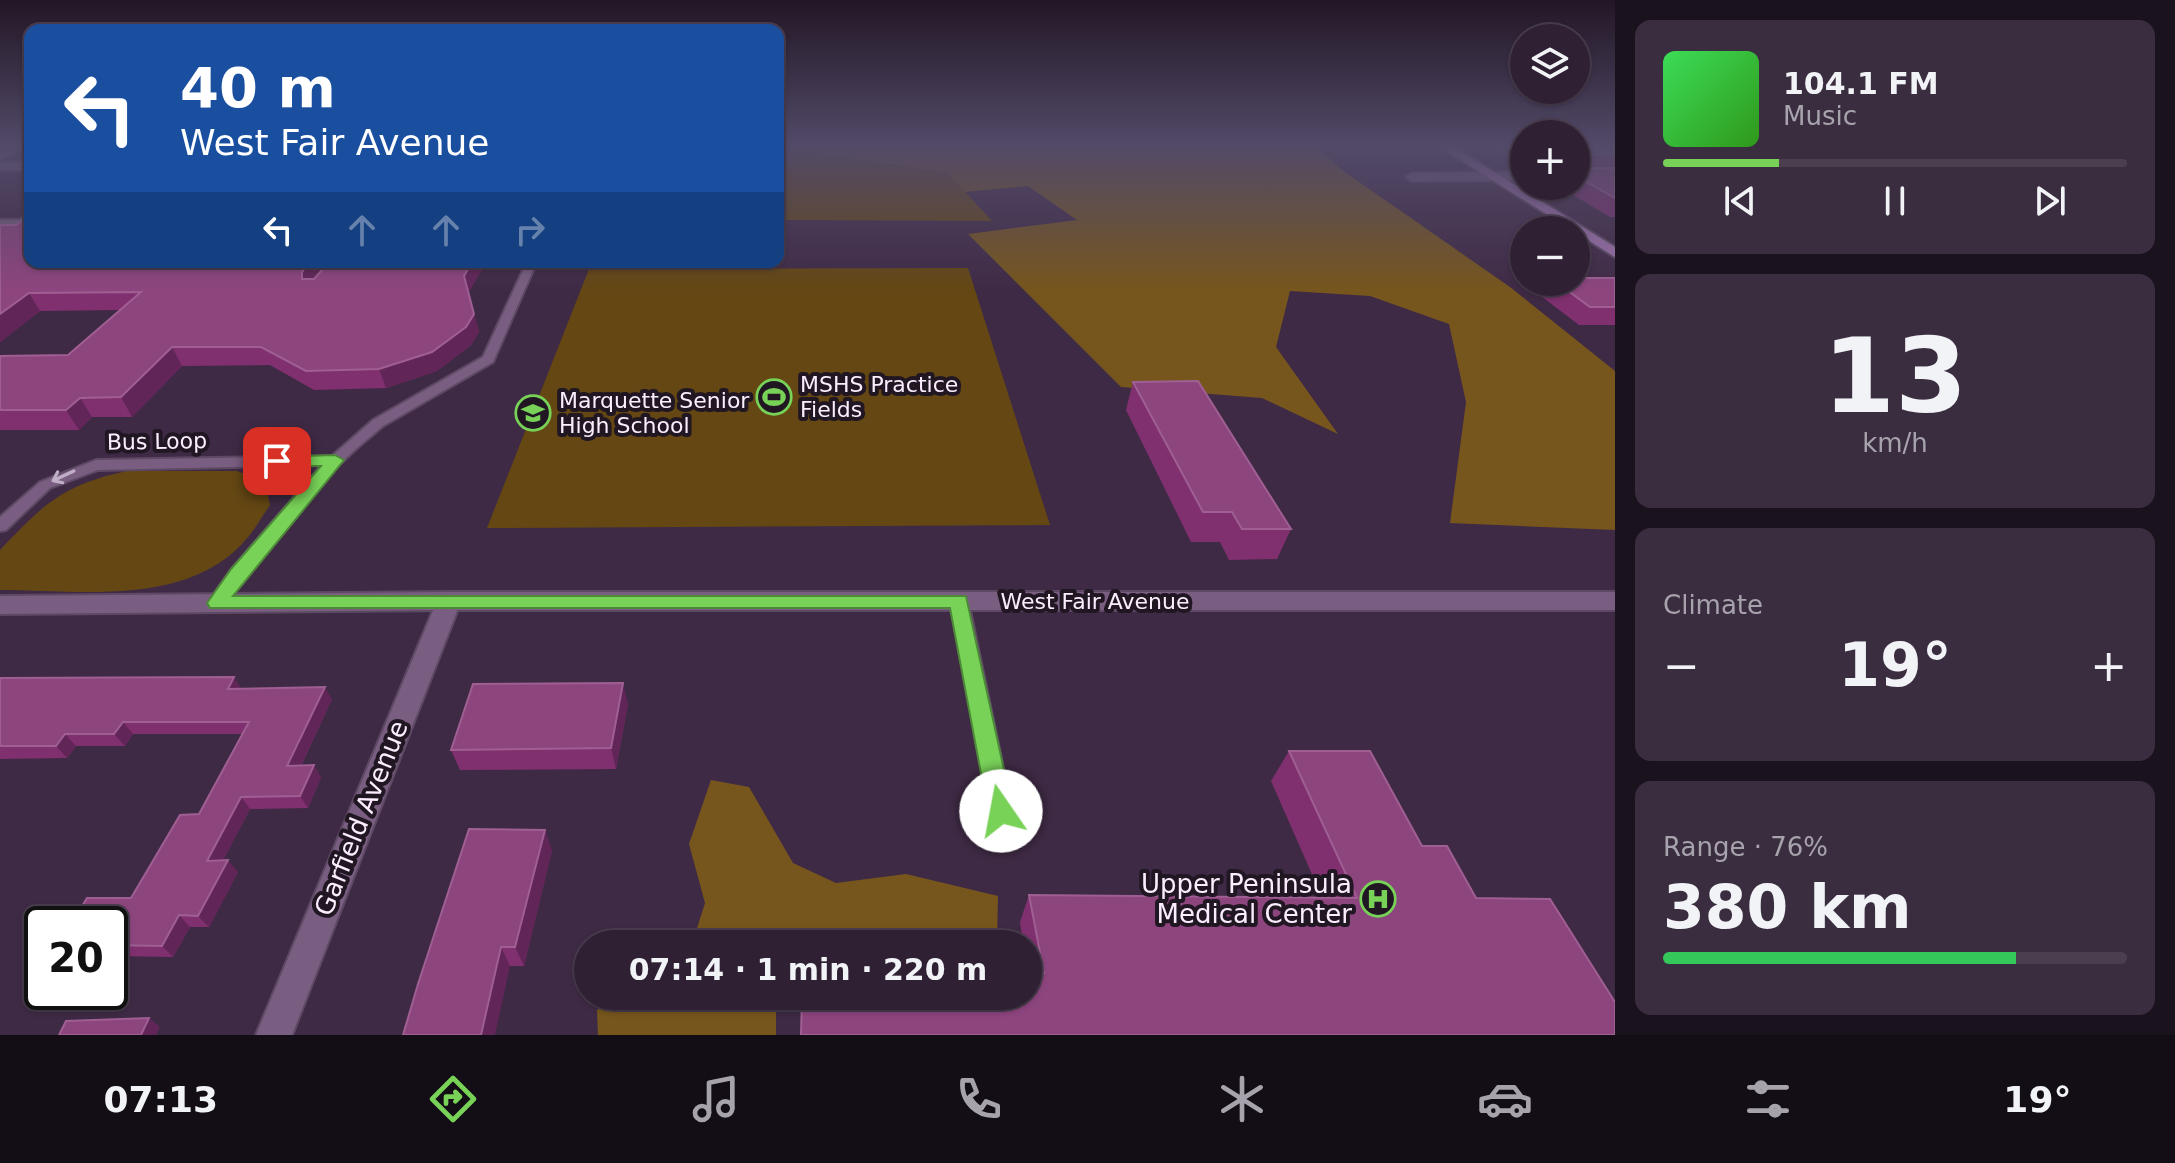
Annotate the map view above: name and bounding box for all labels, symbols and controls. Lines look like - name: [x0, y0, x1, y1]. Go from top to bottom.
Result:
- map controls: [1510, 24, 1590, 296]
- button: layers: [1510, 24, 1590, 104]
- text: 40 m: [180, 55, 336, 120]
- icon: left: [48, 56, 152, 160]
- text: 104.1 FM: [1783, 66, 1939, 101]
- text: Music: [1783, 101, 1857, 131]
- button: +: [1510, 120, 1590, 200]
- text: West Fair Avenue: [180, 122, 489, 163]
- icon: previous: [1718, 179, 1762, 223]
- icon: pause: [1873, 179, 1917, 223]
- icon: next: [2028, 179, 2072, 223]
- icon: left: [256, 208, 300, 252]
- icon: ahead: [340, 208, 384, 252]
- icon: ahead: [424, 208, 468, 252]
- icon: right: [508, 208, 552, 252]
- button: −: [1510, 216, 1590, 296]
- text: 13: [1823, 315, 1967, 437]
- place label: MSHS Practice Fields: [800, 372, 958, 422]
- sports icon: MSHS Practice Fields: [755, 378, 793, 416]
- place label: Marquette Senior High School: [559, 388, 750, 438]
- school or university icon: Marquette Senior High School: [514, 394, 552, 432]
- pin: [243, 427, 311, 495]
- street label: Bus Loop: [107, 428, 207, 455]
- text: km/h: [1862, 428, 1928, 458]
- icon: arrive: [255, 439, 299, 483]
- one-way arrow: [52, 469, 76, 484]
- street label: West Fair Avenue: [1000, 589, 1190, 614]
- text: Climate: [1663, 590, 1763, 620]
- text: 19°: [1838, 630, 1952, 700]
- text: −: [1663, 640, 1700, 691]
- text: +: [2090, 640, 2127, 691]
- street label: Garfield Avenue: [308, 716, 414, 920]
- position arrow: [959, 769, 1043, 853]
- text: Range · 76%: [1663, 832, 1828, 862]
- place label: Upper Peninsula Medical Center: [1141, 869, 1352, 929]
- text: 380 km: [1663, 872, 1912, 942]
- hospital icon: Upper Peninsula Medical Center: [1359, 880, 1397, 918]
- speed limit sign: 20: [24, 906, 128, 1010]
- text: 07:14 · 1 min · 220 m: [629, 952, 987, 987]
- icon: directions: [425, 1071, 481, 1127]
- icon: music: [688, 1071, 744, 1127]
- icon: phone: [951, 1071, 1007, 1127]
- icon: climate: [1214, 1071, 1270, 1127]
- icon: car: [1477, 1071, 1533, 1127]
- icon: filters: [1740, 1071, 1796, 1127]
- text: 07:13: [104, 1079, 218, 1120]
- text: 19°: [2003, 1079, 2071, 1120]

